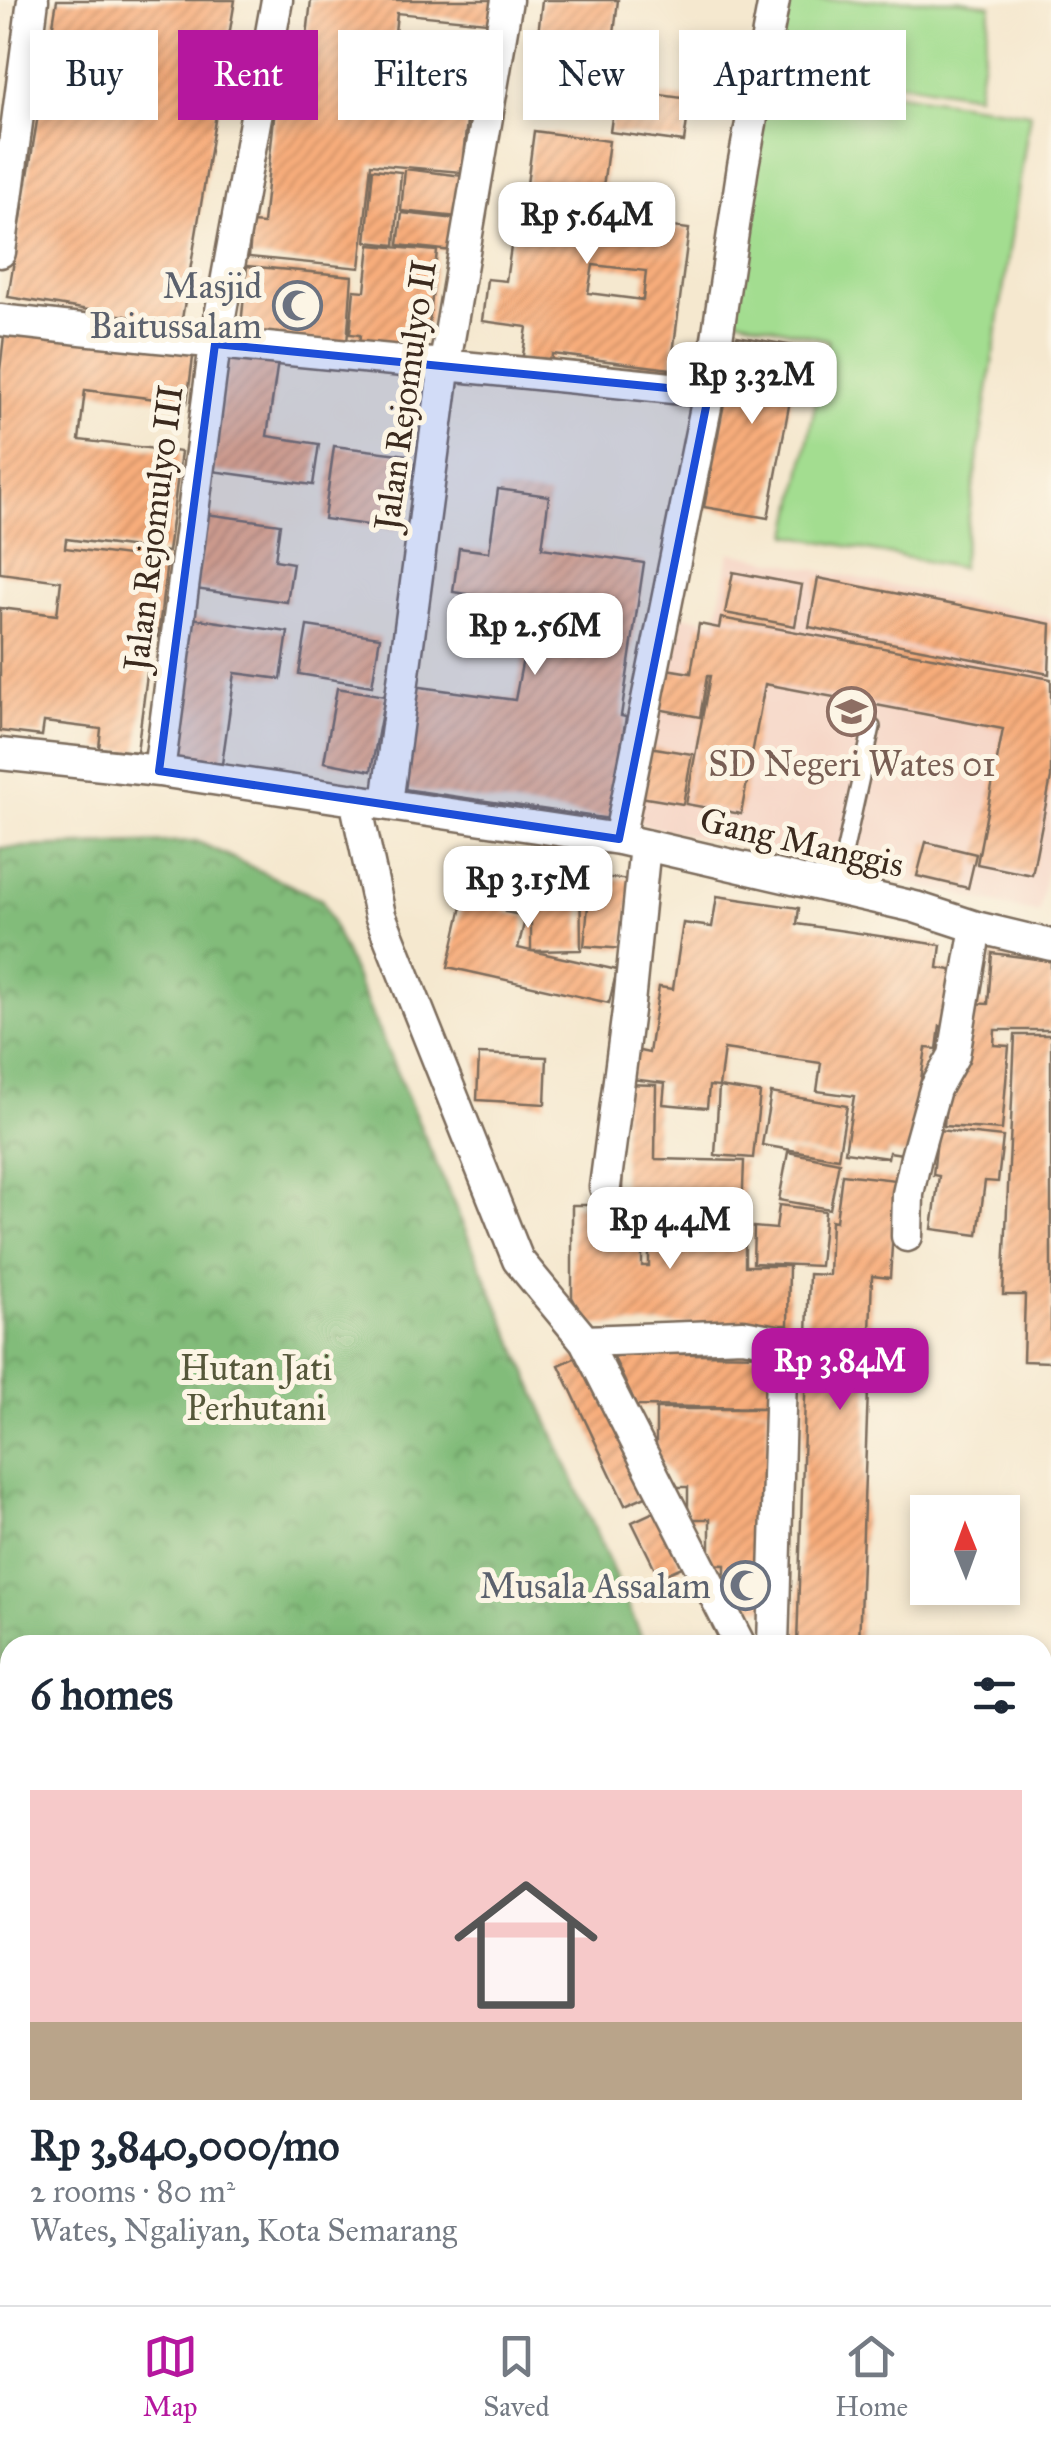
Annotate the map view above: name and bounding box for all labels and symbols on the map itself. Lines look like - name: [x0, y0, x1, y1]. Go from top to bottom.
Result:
- pin: Rp 5.64M: [484, 182, 690, 267]
- street label: Jalan Rejomulyo II: [365, 257, 446, 537]
- place label: Masjid Baitussalam: [90, 265, 262, 348]
- mosque icon: Masjid Baitussalam: [271, 280, 323, 332]
- pin: Rp 3.32M: [649, 342, 855, 427]
- street label: Jalan Rejomulyo III: [114, 383, 192, 677]
- pin: Rp 2.56M: [432, 593, 638, 678]
- school or university icon: SD Negeri Wates 01: [826, 686, 878, 738]
- place label: SD Negeri Wates 01: [708, 743, 996, 786]
- street label: Gang Manggis: [696, 798, 908, 887]
- pin: Rp 3.15M: [425, 846, 631, 931]
- pin: Rp 4.4M: [578, 1187, 762, 1272]
- pin: Rp 3.84M: [737, 1328, 943, 1413]
- park label: Hutan Jati Perhutani: [180, 1347, 333, 1430]
- north arrow: [910, 1495, 1020, 1605]
- mosque icon: Musala Assalam: [720, 1560, 772, 1612]
- place label: Musala Assalam: [480, 1565, 711, 1608]

